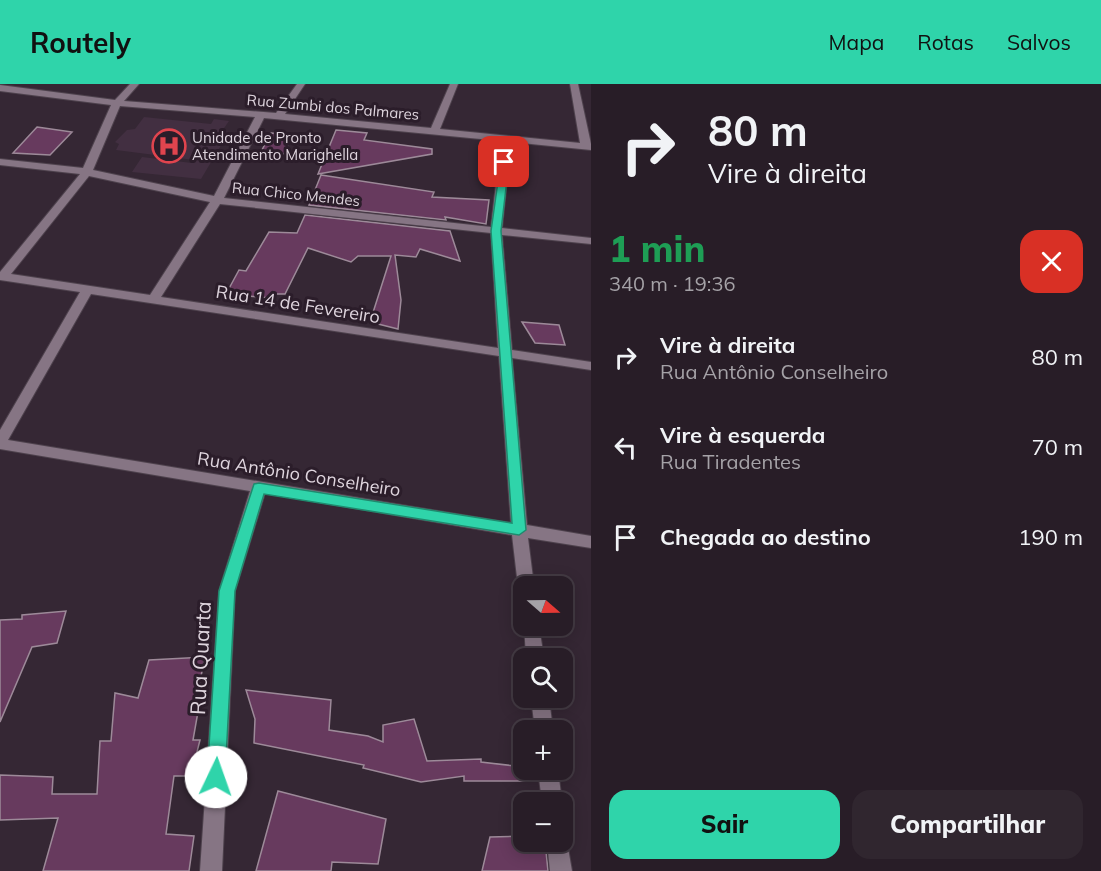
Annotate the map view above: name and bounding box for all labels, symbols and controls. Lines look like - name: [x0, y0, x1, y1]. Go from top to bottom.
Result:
- text: Routely: [30, 25, 131, 60]
- text: Mapa: [829, 29, 884, 55]
- text: Rotas: [917, 29, 974, 55]
- text: Salvos: [1007, 29, 1071, 55]
- street label: Rua Zumbi dos Palmares: [246, 90, 420, 124]
- text: 80 m: [708, 104, 808, 157]
- icon: right: [609, 108, 687, 186]
- hospital icon: Unidade de Pronto Atendimento Marighella: [151, 128, 187, 164]
- place label: Unidade de Pronto Atendimento Marighella: [192, 128, 358, 164]
- pin: [478, 136, 529, 187]
- icon: arrive: [487, 145, 520, 178]
- text: Vire à direita: [708, 156, 867, 190]
- street label: Rua Chico Mendes: [231, 178, 361, 210]
- text: 1 min: [609, 226, 705, 271]
- button: close: [1020, 230, 1083, 293]
- text: 340 m · 19:36: [609, 271, 735, 296]
- street label: Rua 14 de Fevereiro: [214, 280, 382, 328]
- text: Vire à direita: [660, 331, 795, 359]
- icon: right: [609, 341, 642, 374]
- text: 80 m: [1032, 343, 1083, 371]
- text: Rua Antônio Conselheiro: [660, 359, 888, 384]
- text: Vire à esquerda: [660, 421, 825, 449]
- icon: left: [609, 431, 642, 464]
- text: 70 m: [1032, 433, 1083, 461]
- street label: Rua Antônio Conselheiro: [196, 447, 402, 501]
- text: Rua Tiradentes: [660, 449, 801, 474]
- icon: arrive: [609, 521, 642, 554]
- text: Chegada ao destino: [660, 523, 871, 551]
- text: 190 m: [1018, 523, 1083, 551]
- north arrow: [513, 576, 573, 636]
- map controls: [513, 576, 573, 852]
- street label: Rua Quarta: [184, 600, 216, 716]
- button: search: [513, 648, 573, 708]
- button: +: [513, 720, 573, 780]
- position arrow: [184, 745, 248, 809]
- button: Sair: [609, 790, 840, 859]
- button: Compartilhar: [852, 790, 1083, 859]
- button: −: [513, 792, 573, 852]

